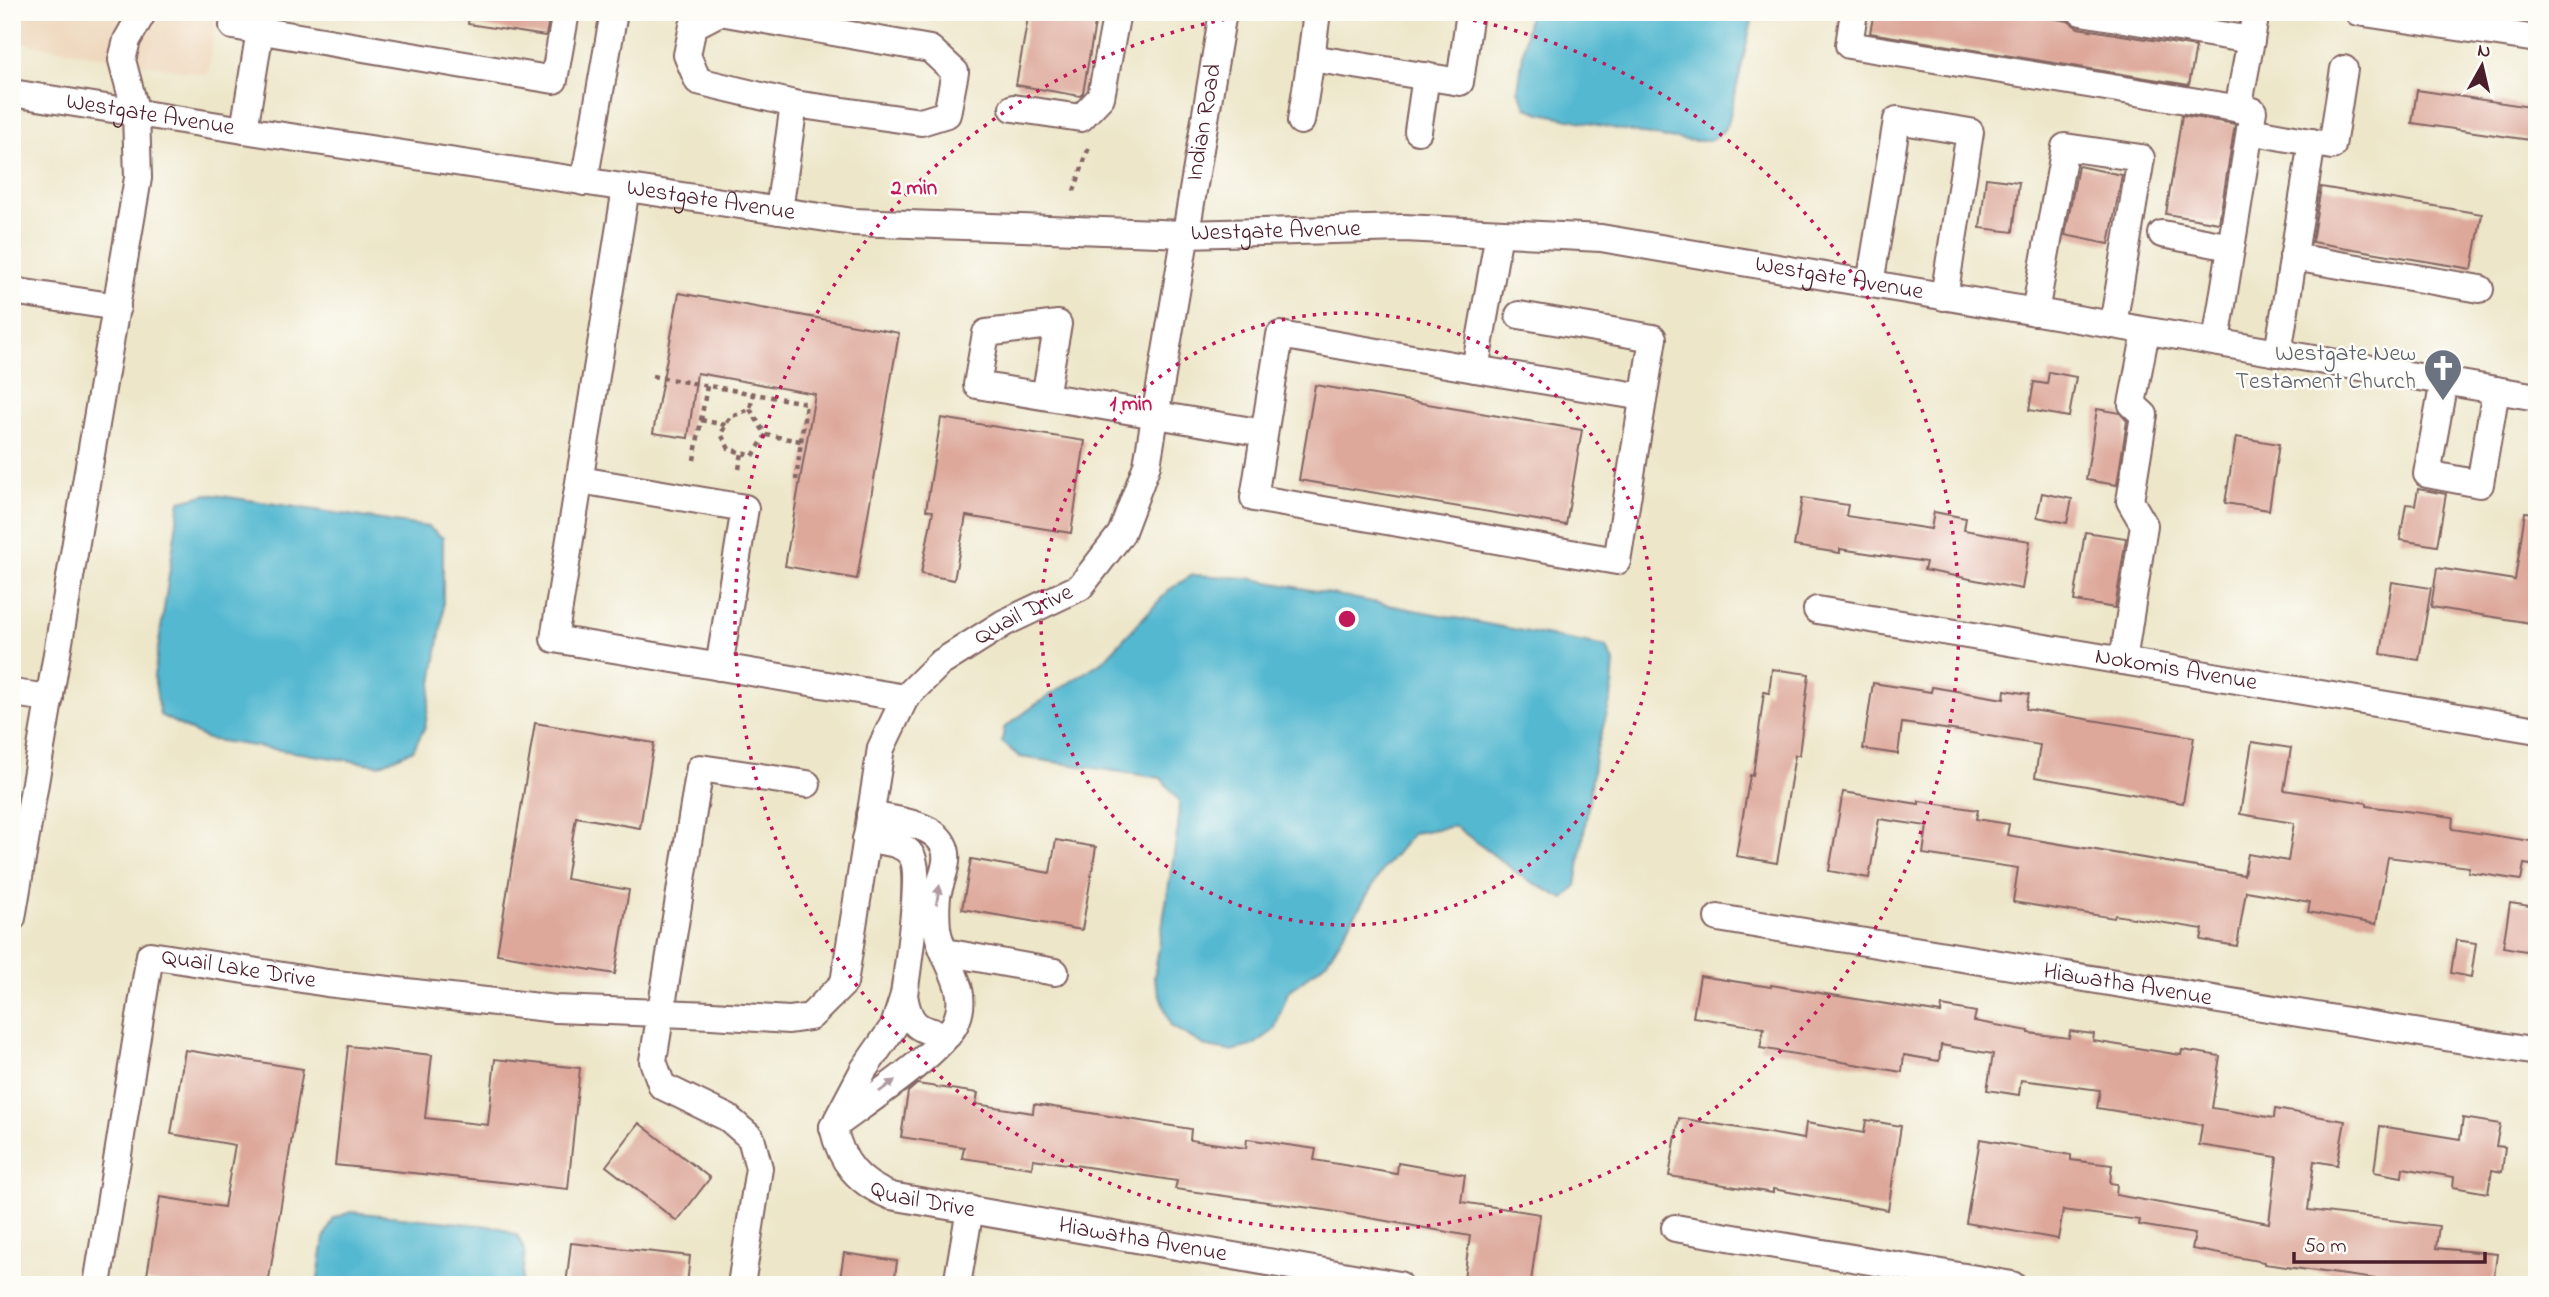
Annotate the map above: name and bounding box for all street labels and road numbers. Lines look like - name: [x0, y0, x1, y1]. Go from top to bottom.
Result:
- street label: Indian Road: [1177, 61, 1232, 184]
- street label: Westgate Avenue: [64, 84, 237, 146]
- street label: Westgate Avenue: [624, 171, 798, 231]
- street label: Westgate Avenue: [1190, 212, 1362, 251]
- street label: Westgate Avenue: [1752, 247, 1926, 310]
- street label: Quail Drive: [968, 575, 1079, 655]
- street label: Nokomis Avenue: [2092, 639, 2260, 701]
- street label: Quail Lake Drive: [159, 940, 319, 999]
- street label: Hiawatha Avenue: [2041, 954, 2215, 1016]
- street label: Quail Drive: [863, 1171, 978, 1228]
- street label: Hiawatha Avenue: [1056, 1208, 1230, 1272]

